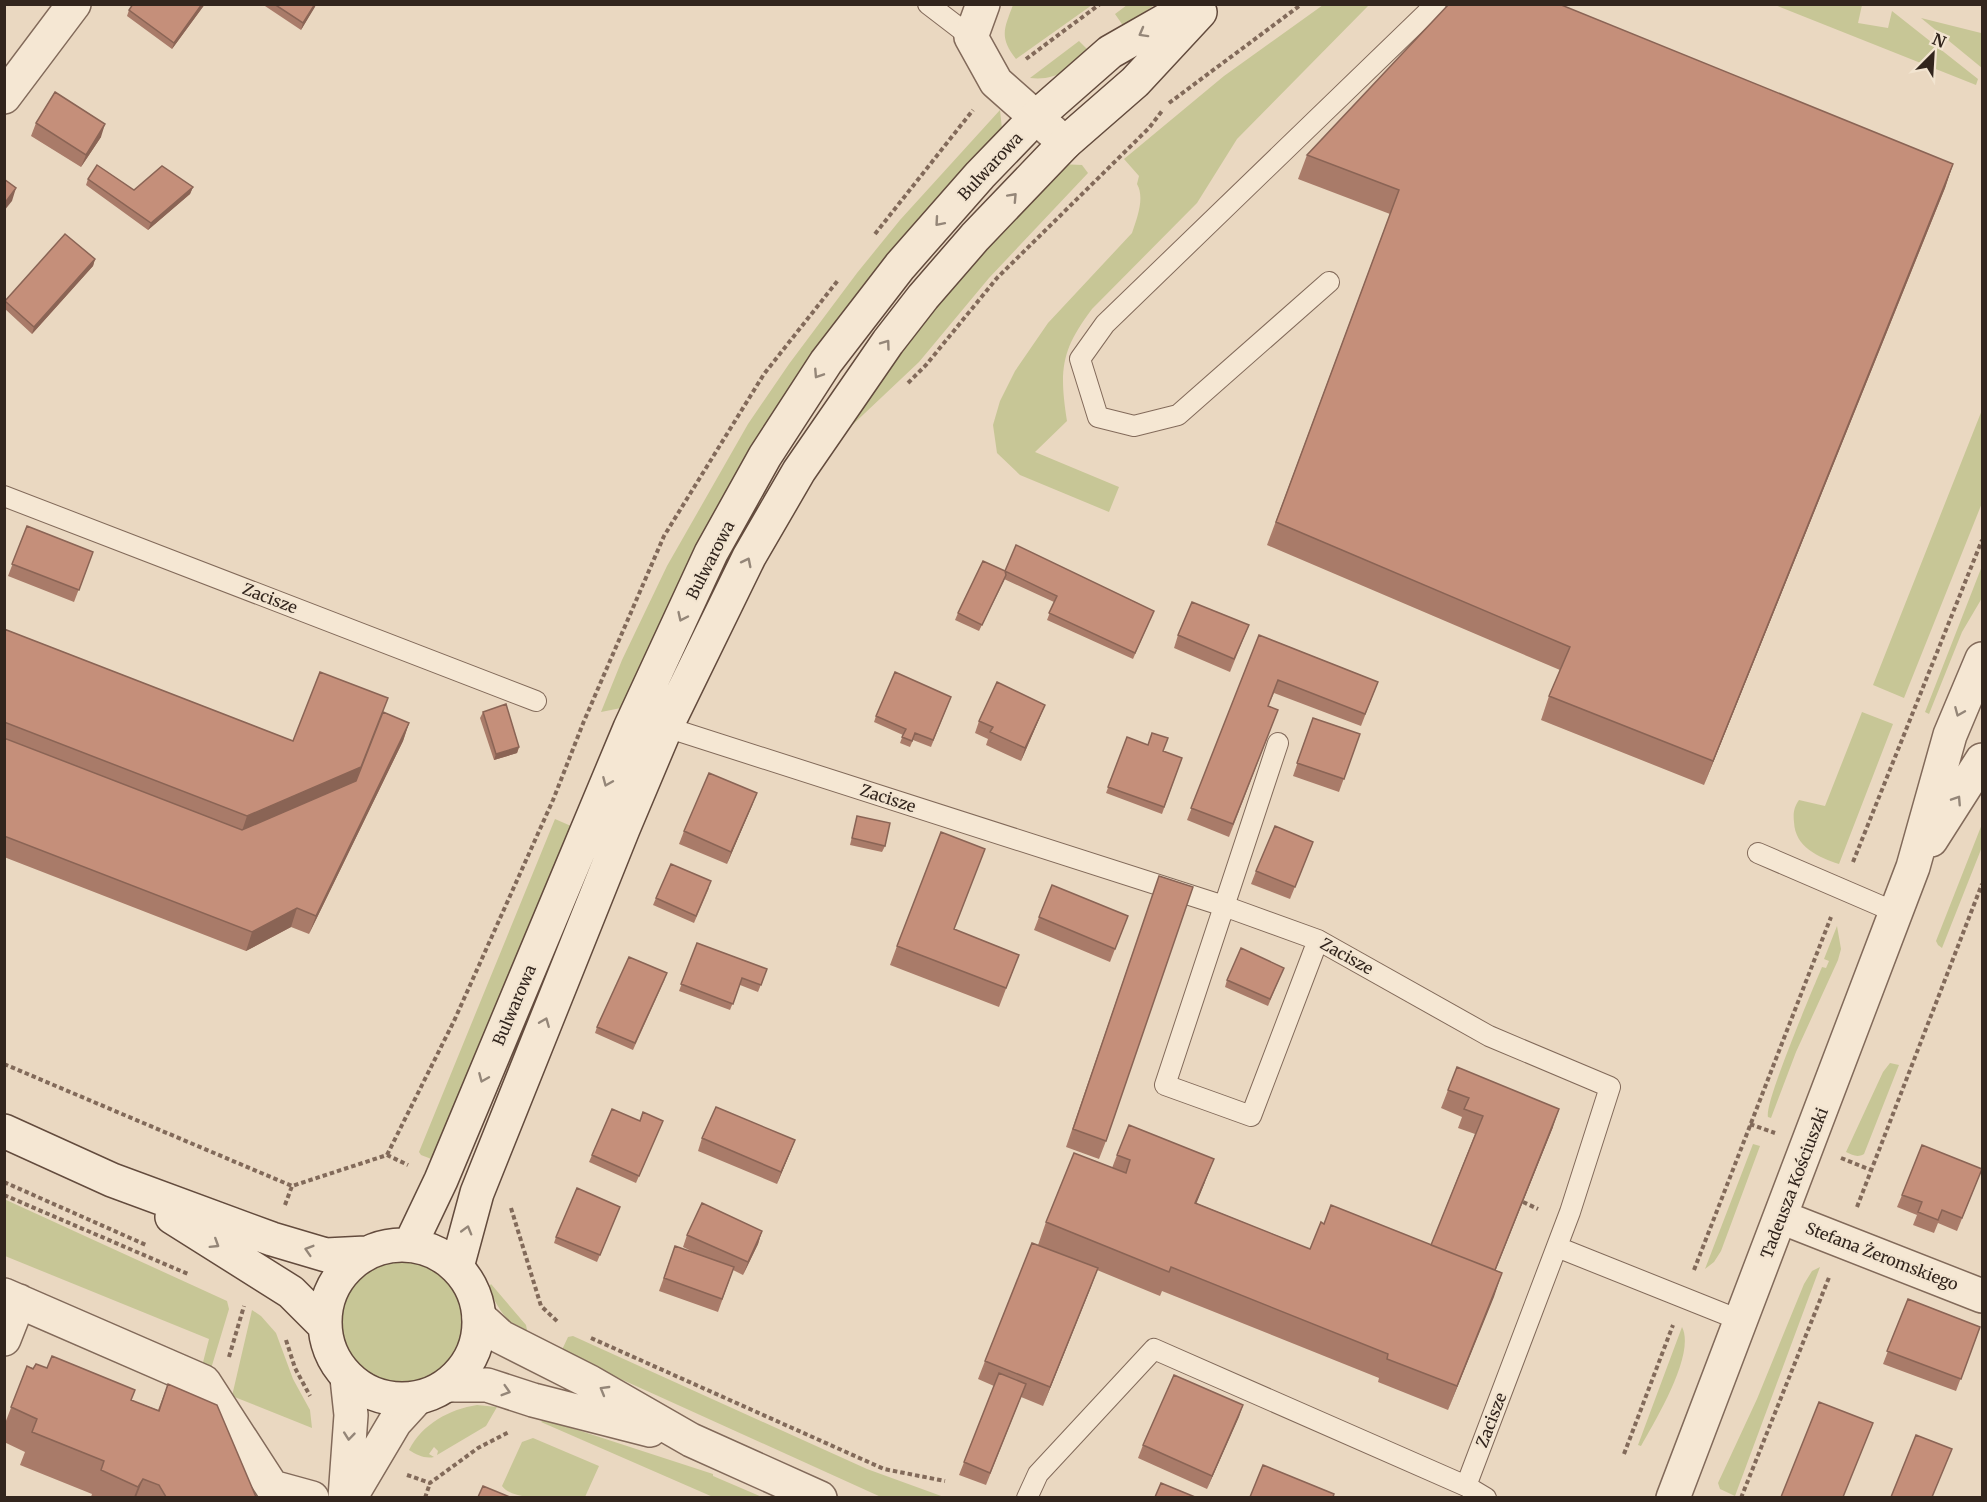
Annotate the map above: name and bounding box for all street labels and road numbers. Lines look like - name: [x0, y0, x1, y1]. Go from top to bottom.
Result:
- street label: Bulwarowa: [953, 128, 1027, 204]
- street label: Bulwarowa: [682, 517, 739, 603]
- street label: Zacisze: [240, 578, 300, 618]
- street label: Zacisze: [858, 780, 918, 816]
- street label: Zacisze: [1317, 933, 1377, 979]
- street label: Bulwarowa: [488, 961, 540, 1048]
- street label: Tadeusza Kościuszki: [1756, 1105, 1832, 1261]
- street label: Stefana Żeromskiego: [1803, 1218, 1961, 1294]
- street label: Zacisze: [1471, 1390, 1511, 1450]

